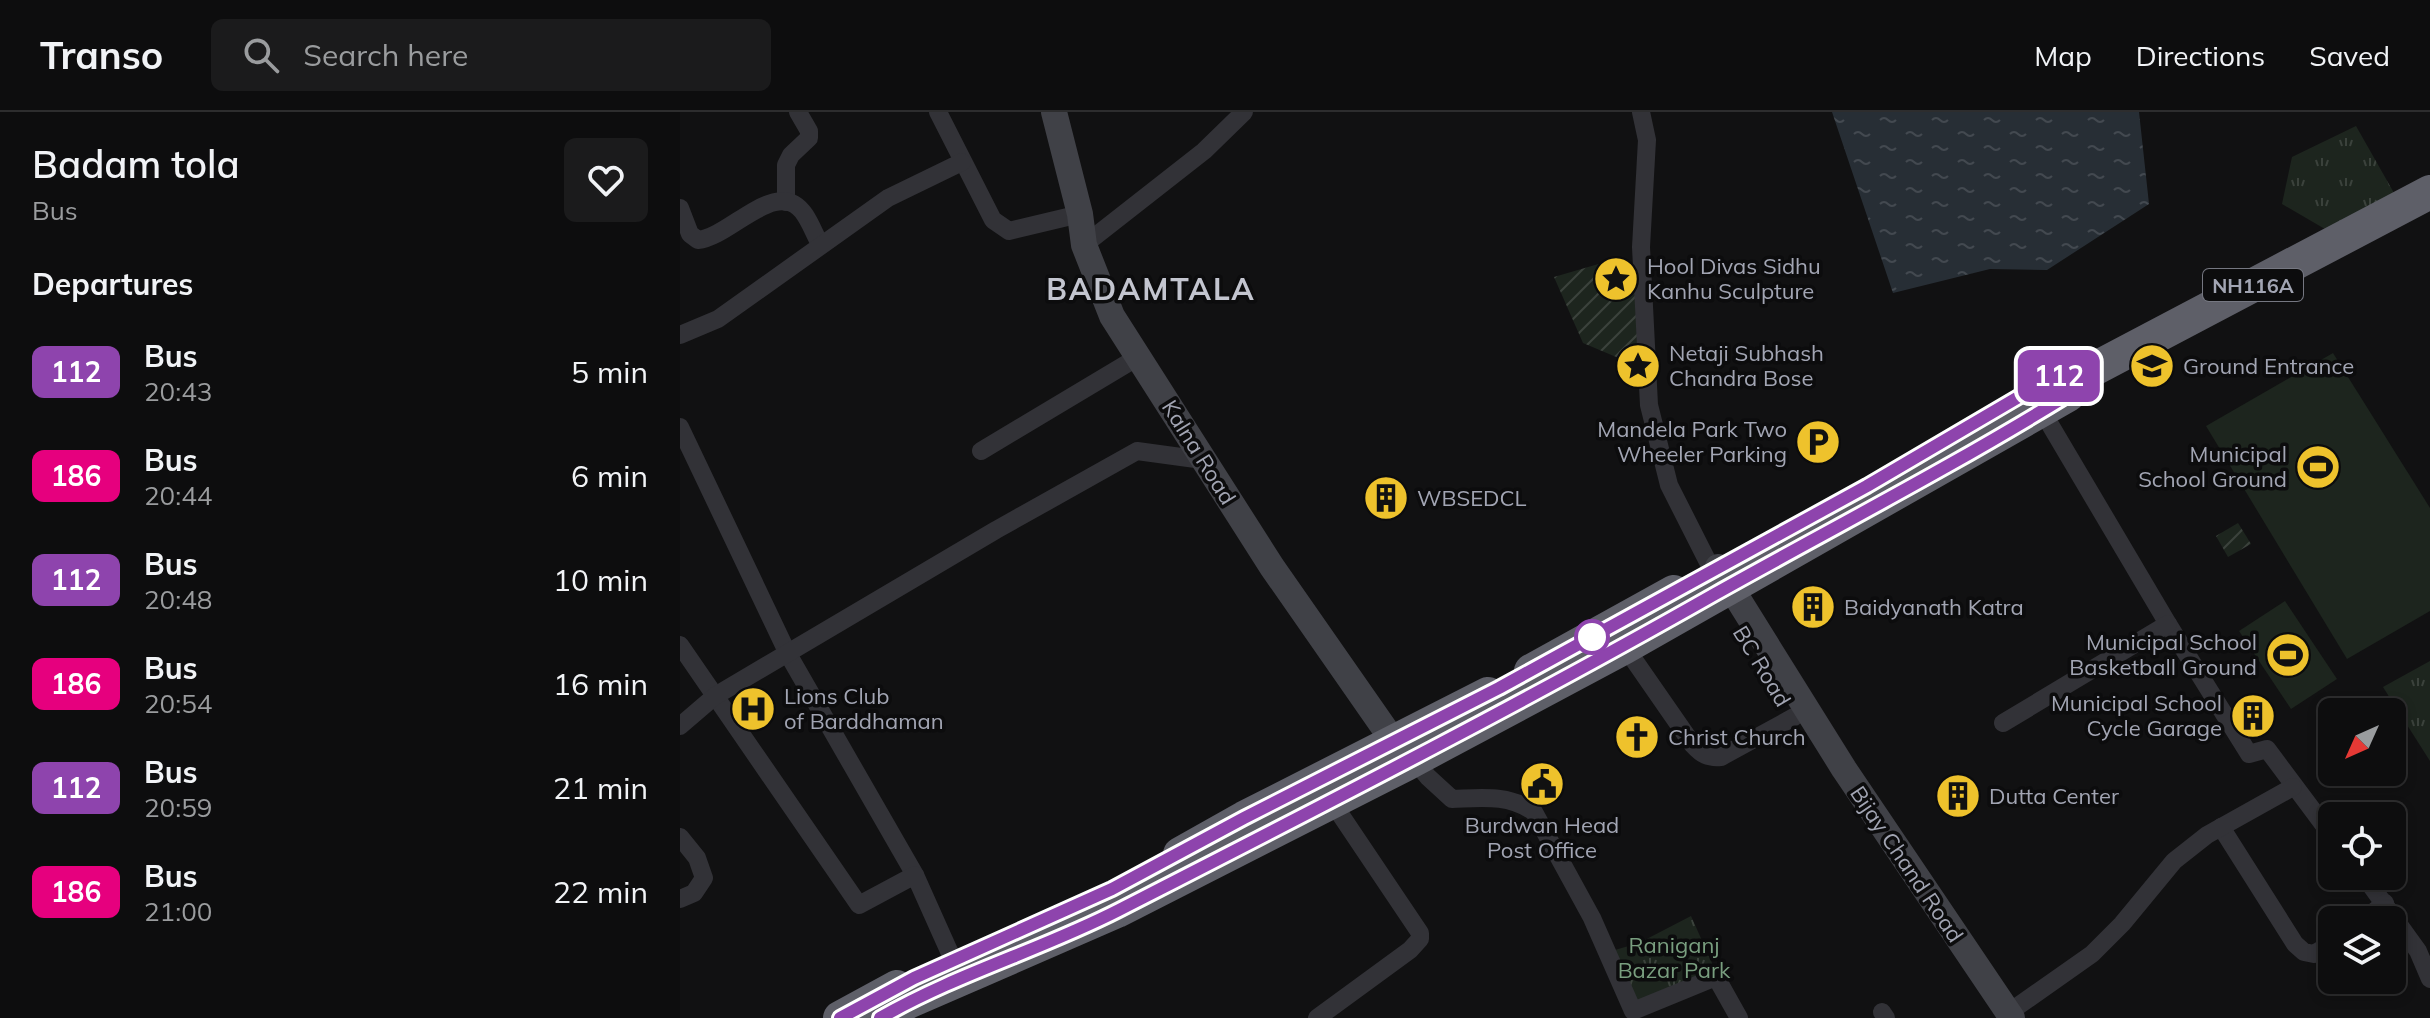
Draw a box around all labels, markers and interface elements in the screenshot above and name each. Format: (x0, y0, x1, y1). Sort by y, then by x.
search box (211, 19, 771, 91)
text: Transo (40, 31, 163, 79)
icon: search (239, 33, 283, 77)
text: Search here (303, 36, 468, 74)
text: Map (2034, 38, 2092, 73)
text: Directions (2136, 38, 2265, 73)
text: Saved (2309, 38, 2390, 73)
button: heart (564, 138, 648, 222)
text: Badam tola (32, 140, 240, 188)
text: Bus (32, 194, 78, 227)
place label: Hool Divas Sidhu Kanhu Sculpture (1647, 252, 1821, 305)
place icon: Hool Divas Sidhu Kanhu Sculpture (1592, 255, 1640, 303)
text: Departures (32, 265, 193, 303)
road number: NH116A (2203, 269, 2303, 301)
district label: BADAMTALA (1046, 270, 1256, 308)
text: Bus (144, 337, 198, 375)
place label: Netaji Subhash Chandra Bose (1669, 339, 1824, 392)
place icon: Netaji Subhash Chandra Bose (1614, 342, 1662, 390)
school or university icon: Ground Entrance (2128, 342, 2176, 390)
line badge: 112 (2013, 350, 2105, 402)
place label: Ground Entrance (2183, 352, 2354, 380)
text: 5 min (571, 353, 648, 391)
text: 112 (51, 354, 101, 389)
text: 112 (2034, 358, 2084, 393)
text: 20:43 (144, 375, 212, 408)
street label: Kalna Road (1156, 394, 1242, 510)
place label: Mandela Park Two Wheeler Parking (1597, 415, 1787, 468)
parking icon: Mandela Park Two Wheeler Parking (1794, 418, 1842, 466)
place label: Municipal School Ground (2138, 440, 2287, 493)
text: Bus (144, 441, 198, 479)
sports icon: Municipal School Ground (2294, 443, 2342, 491)
text: 6 min (571, 457, 648, 495)
text: 186 (51, 458, 101, 493)
building icon: WBSEDCL (1362, 474, 1410, 522)
text: 20:44 (144, 479, 212, 512)
place label: WBSEDCL (1417, 484, 1527, 512)
text: Bus (144, 545, 198, 583)
text: 10 min (553, 561, 648, 599)
text: 112 (51, 562, 101, 597)
text: 20:48 (144, 583, 212, 616)
building icon: Baidyanath Katra (1789, 583, 1837, 631)
place label: Baidyanath Katra (1844, 593, 2024, 621)
unlabelled marker (1575, 620, 1609, 654)
street label: BC Road (1727, 620, 1797, 712)
place label: Municipal School Basketball Ground (2069, 628, 2257, 681)
sports icon: Municipal School Basketball Ground (2264, 631, 2312, 679)
text: Bus (144, 649, 198, 687)
text: 16 min (553, 665, 648, 703)
text: 186 (51, 666, 101, 701)
place label: Lions Club of Barddhaman (784, 682, 944, 735)
hospital icon: Lions Club of Barddhaman (729, 685, 777, 733)
text: 20:54 (144, 687, 212, 720)
place label: Municipal School Cycle Garage (2051, 689, 2222, 742)
building icon: Municipal School Cycle Garage (2229, 692, 2277, 740)
north arrow (2318, 698, 2406, 786)
map controls (2318, 698, 2406, 994)
church icon: Christ Church (1613, 713, 1661, 761)
place label: Christ Church (1668, 723, 1806, 751)
text: Bus (144, 753, 198, 791)
public building icon: Burdwan Head Post Office (1518, 760, 1566, 808)
text: 21 min (553, 769, 648, 807)
text: 112 (51, 770, 101, 805)
building icon: Dutta Center (1934, 772, 1982, 820)
street label: Bijay Chand Road (1844, 780, 1970, 948)
place label: Dutta Center (1989, 782, 2119, 810)
text: 20:59 (144, 791, 212, 824)
button: locate (2318, 802, 2406, 890)
place label: Burdwan Head Post Office (1465, 811, 1619, 864)
text: Bus (144, 857, 198, 895)
text: 22 min (553, 873, 648, 911)
text: 186 (51, 874, 101, 909)
text: 21:00 (144, 895, 212, 928)
button: layers (2318, 906, 2406, 994)
park label: Raniganj Bazar Park (1618, 931, 1731, 984)

